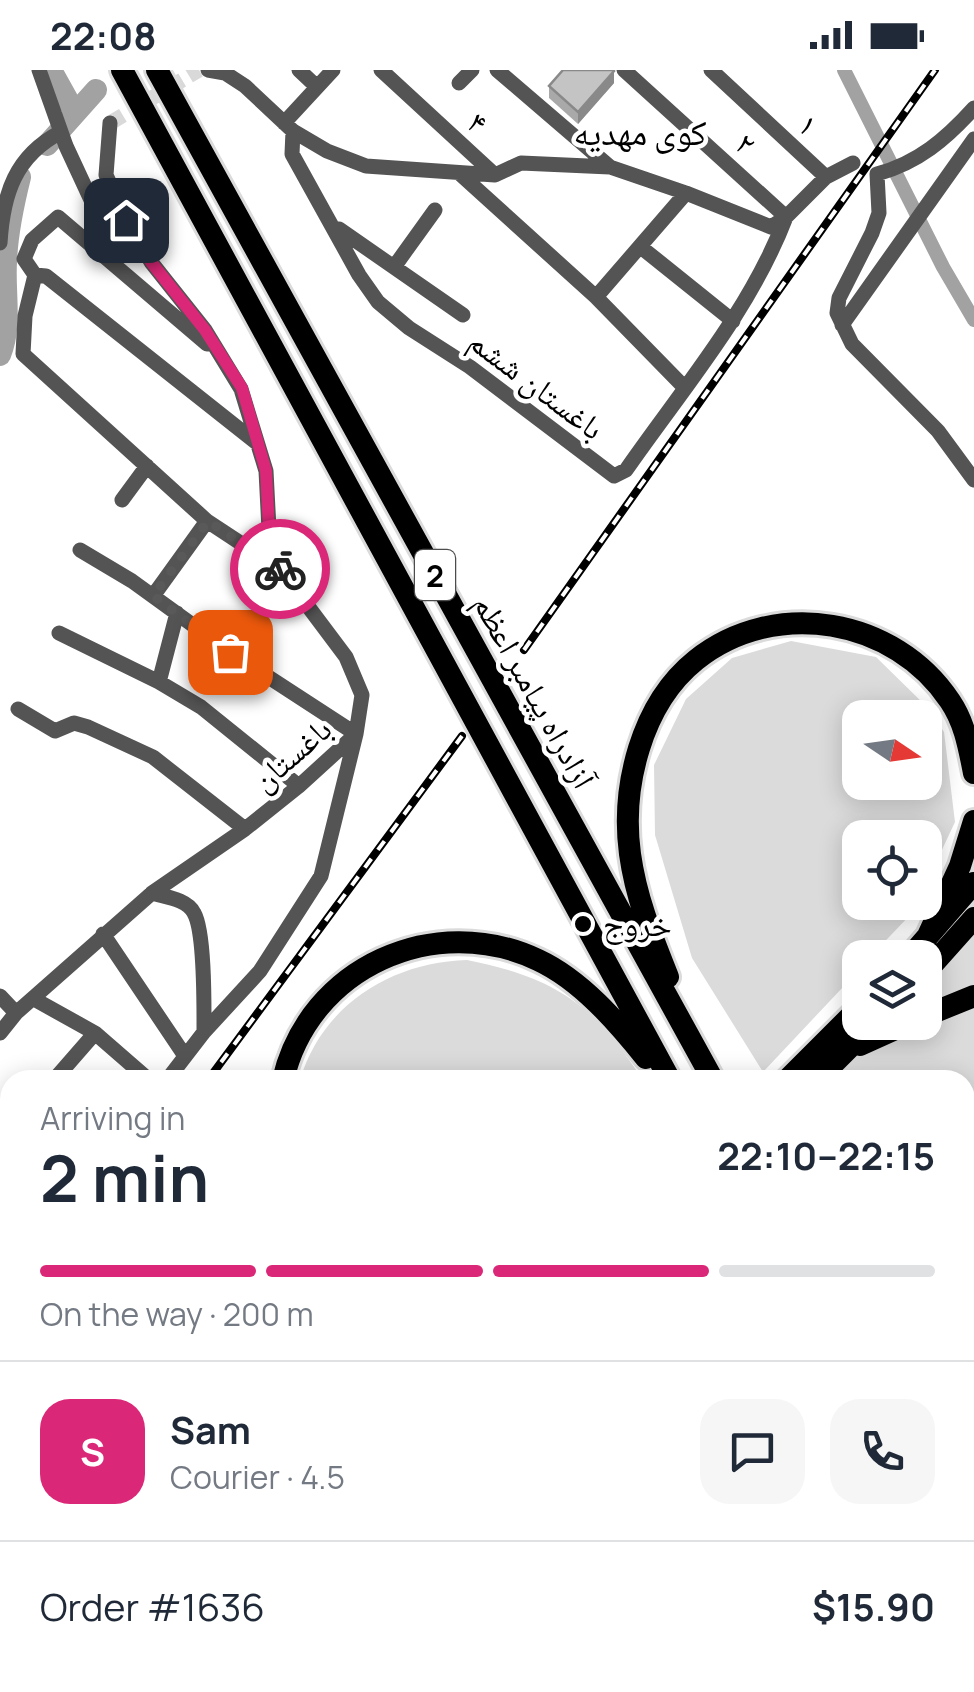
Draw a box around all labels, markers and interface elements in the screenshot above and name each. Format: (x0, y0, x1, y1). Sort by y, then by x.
text: 22:08 (50, 9, 157, 61)
street label: ۴ (458, 101, 498, 143)
street label: ۱ (789, 103, 829, 145)
district label: کوی مهدیه (573, 108, 707, 156)
street label: ۲ (726, 122, 766, 164)
pin (84, 178, 169, 263)
icon: home (99, 193, 154, 248)
street label: باغستان ششم (461, 319, 613, 449)
courier (230, 519, 330, 619)
icon: bike (253, 542, 308, 597)
road number: 2 (415, 550, 455, 600)
street label: آزادراه پیامبر اعظم (464, 586, 607, 796)
pin (188, 610, 273, 695)
icon: bag (203, 625, 258, 680)
north arrow (842, 700, 942, 800)
map controls (842, 700, 942, 1040)
street label: باغستان (242, 707, 340, 801)
button: locate (842, 820, 942, 920)
place label: خروج (603, 902, 672, 946)
marker: خروج (572, 913, 594, 935)
button: layers (842, 940, 942, 1040)
text: Arriving in (40, 1096, 185, 1140)
text: 22:10–22:15 (717, 1129, 935, 1181)
text: 2 min (40, 1133, 209, 1222)
text: On the way · 200 m (40, 1292, 314, 1336)
button: chat (700, 1399, 805, 1504)
button: phone (830, 1399, 935, 1504)
text: Sam (170, 1403, 251, 1455)
text: S (80, 1425, 105, 1477)
text: Courier · 4.5 (170, 1455, 345, 1499)
text: Order #1636 (40, 1580, 265, 1632)
text: $15.90 (812, 1580, 935, 1632)

